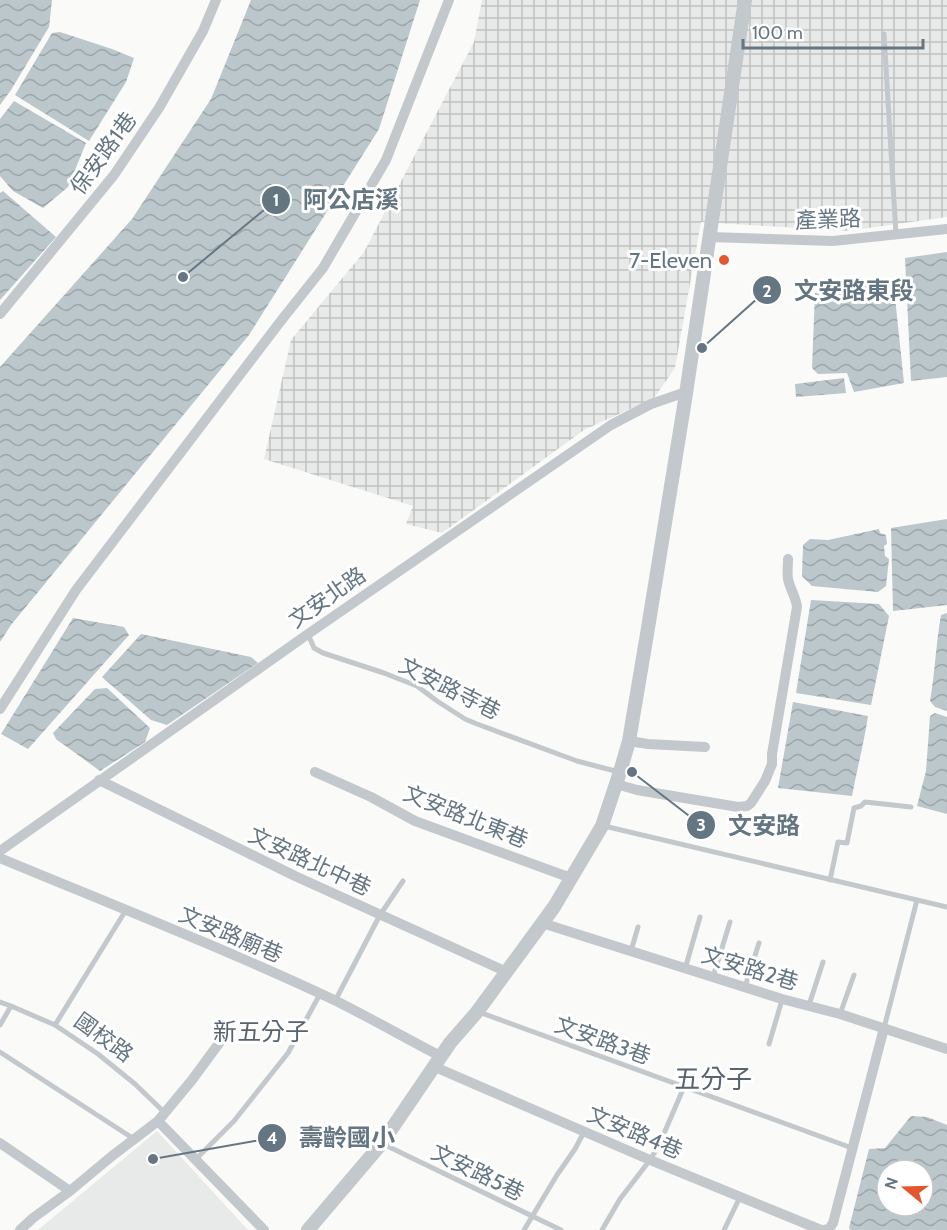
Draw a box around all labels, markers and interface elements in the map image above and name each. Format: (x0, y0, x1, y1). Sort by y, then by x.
scale bar (743, 12, 923, 50)
text: 100 m (752, 22, 803, 44)
street label: 保安路1巷 (65, 107, 142, 200)
callout: 阿公店溪 (261, 179, 411, 221)
text: 阿公店溪 (303, 185, 399, 214)
text: 1 (273, 189, 279, 211)
street label: 產業路 (795, 205, 861, 234)
place label: 7-Eleven (629, 247, 712, 274)
marker: 7-Eleven (717, 253, 731, 267)
callout: 文安路東段 (752, 269, 926, 311)
text: 文安路東段 (794, 276, 914, 305)
text: 2 (762, 280, 772, 302)
street label: 文安北路 (283, 561, 371, 634)
street label: 文安路寺巷 (395, 651, 505, 725)
street label: 文安路北東巷 (400, 779, 532, 854)
callout: 文安路 (686, 804, 812, 846)
text: 文安路 (728, 811, 800, 840)
text: 3 (696, 814, 706, 836)
street label: 文安路北中巷 (244, 821, 375, 902)
street label: 文安路廟巷 (175, 901, 287, 968)
street label: 文安路2巷 (698, 941, 801, 996)
street label: 國校路 (69, 1007, 138, 1068)
street label: 文安路3巷 (551, 1011, 654, 1070)
district label: 新五分子 (213, 1017, 309, 1046)
district label: 五分子 (674, 1063, 752, 1095)
street label: 文安路4巷 (583, 1100, 686, 1165)
callout: 壽齡國小 (257, 1117, 407, 1159)
text: 壽齡國小 (299, 1123, 395, 1152)
text: 4 (266, 1127, 278, 1149)
street label: 文安路5巷 (427, 1138, 529, 1206)
north arrow (875, 1158, 935, 1218)
text: N (880, 1175, 902, 1192)

